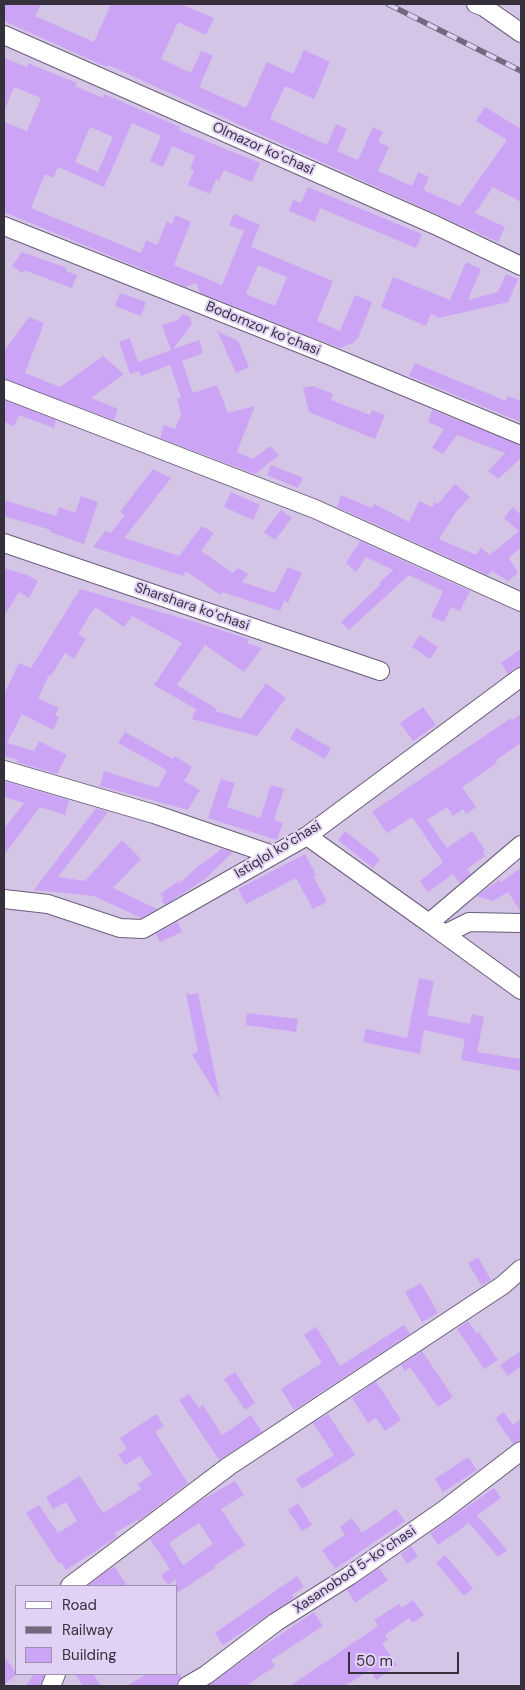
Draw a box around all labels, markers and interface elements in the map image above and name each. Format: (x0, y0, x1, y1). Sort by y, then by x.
street label: Olmazor koʻchasi (209, 119, 317, 179)
street label: Bodomzor koʻchasi (203, 298, 323, 360)
street label: Sharshara koʻchasi (132, 579, 252, 635)
street label: Istiqlol koʻchasi (232, 818, 324, 882)
street label: Xasanobod 5-koʻchasi (290, 1523, 420, 1617)
legend (15, 1585, 178, 1675)
text: Road (62, 1595, 97, 1615)
text: Railway (62, 1620, 113, 1640)
scale bar (350, 1642, 461, 1674)
text: Building (62, 1645, 117, 1665)
text: 50 m (356, 1651, 393, 1671)

